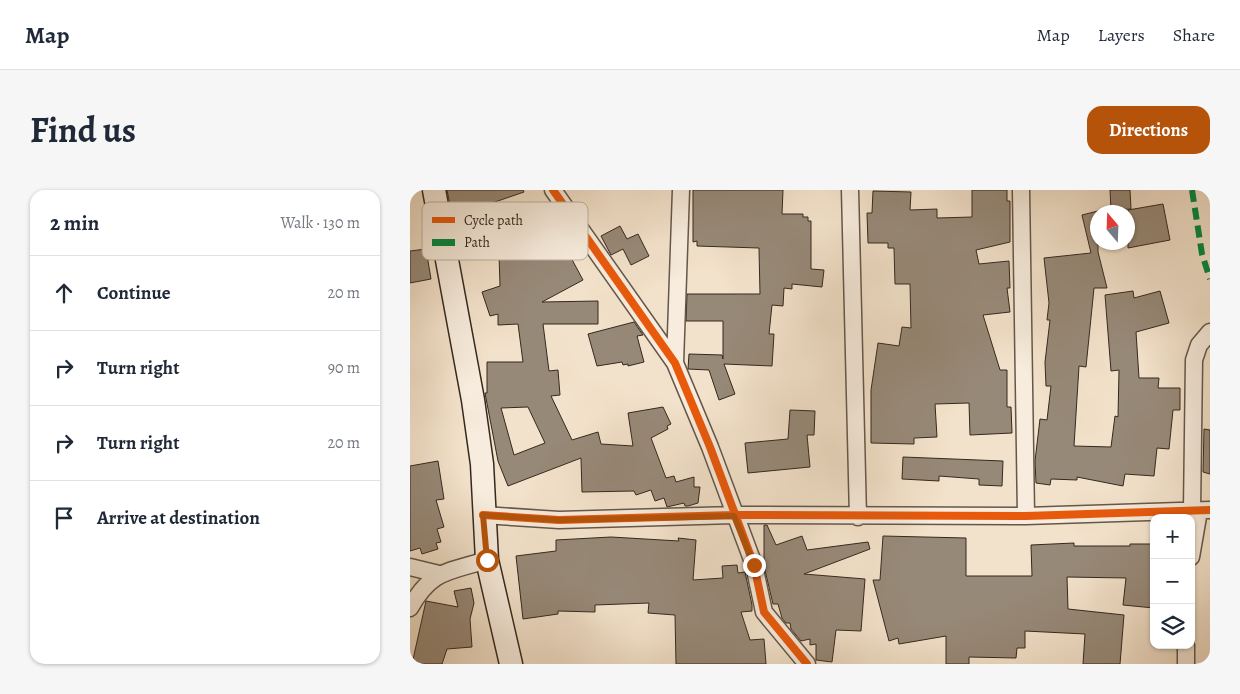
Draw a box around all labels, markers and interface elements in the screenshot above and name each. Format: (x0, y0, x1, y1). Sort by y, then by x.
text: Map (25, 19, 69, 51)
text: Map (1037, 23, 1070, 47)
text: Layers (1098, 23, 1145, 47)
text: Share (1173, 23, 1215, 47)
text: Find us (30, 106, 136, 154)
button: Directions (1087, 106, 1210, 154)
legend (422, 202, 588, 260)
north arrow (1090, 205, 1135, 250)
text: 2 min (50, 209, 99, 237)
text: Cycle path (464, 211, 524, 230)
text: Walk · 130 m (280, 212, 360, 234)
text: Path (464, 233, 491, 252)
icon: ahead (50, 279, 78, 307)
text: Continue (97, 280, 171, 306)
text: 20 m (327, 282, 360, 304)
icon: right (50, 354, 78, 382)
text: Turn right (97, 355, 179, 381)
text: 90 m (328, 357, 360, 379)
icon: right (50, 429, 78, 457)
text: Turn right (97, 430, 179, 456)
text: 20 m (327, 432, 360, 454)
icon: arrive (50, 504, 78, 532)
text: Arrive at destination (97, 505, 260, 531)
map controls (1150, 514, 1195, 649)
button: + (1150, 514, 1195, 559)
route start (476, 549, 499, 572)
route end (743, 554, 766, 577)
button: − (1150, 559, 1195, 604)
button: layers (1150, 604, 1195, 649)

